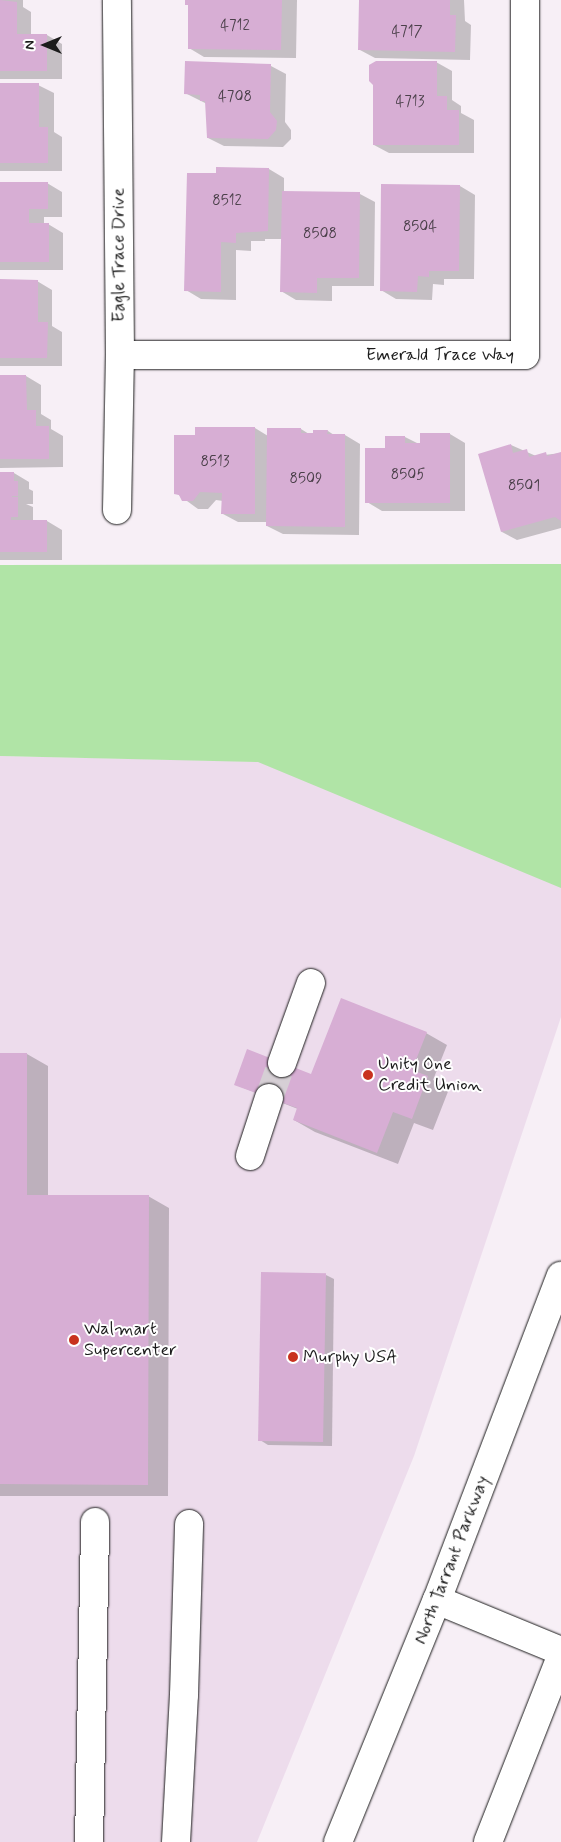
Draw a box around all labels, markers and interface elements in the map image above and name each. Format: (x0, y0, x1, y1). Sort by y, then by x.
house number: 4712 (220, 18, 250, 36)
north arrow (20, 20, 70, 70)
house number: 4717 (391, 24, 423, 42)
text: N (21, 40, 39, 50)
house number: 4708 (218, 89, 252, 107)
house number: 4713 (396, 94, 424, 112)
street label: Eagle Trace Drive (108, 190, 130, 320)
house number: 8512 (212, 193, 242, 211)
house number: 8504 (403, 219, 437, 237)
house number: 8508 (303, 226, 337, 244)
street label: Emerald Trace Way (367, 344, 513, 366)
house number: 8513 (200, 454, 230, 472)
house number: 8505 (391, 467, 425, 485)
house number: 8509 (290, 471, 322, 489)
house number: 8501 (508, 478, 540, 496)
place label: Unity One Credit Union (378, 1054, 477, 1096)
marker: Unity One Credit Union (362, 1069, 374, 1081)
place label: Walmart Supercenter (84, 1319, 177, 1362)
marker: Walmart Supercenter (68, 1334, 80, 1346)
place label: Murphy USA (303, 1346, 397, 1368)
marker: Murphy USA (287, 1351, 299, 1363)
street label: North Tarrant Parkway (411, 1475, 493, 1645)

